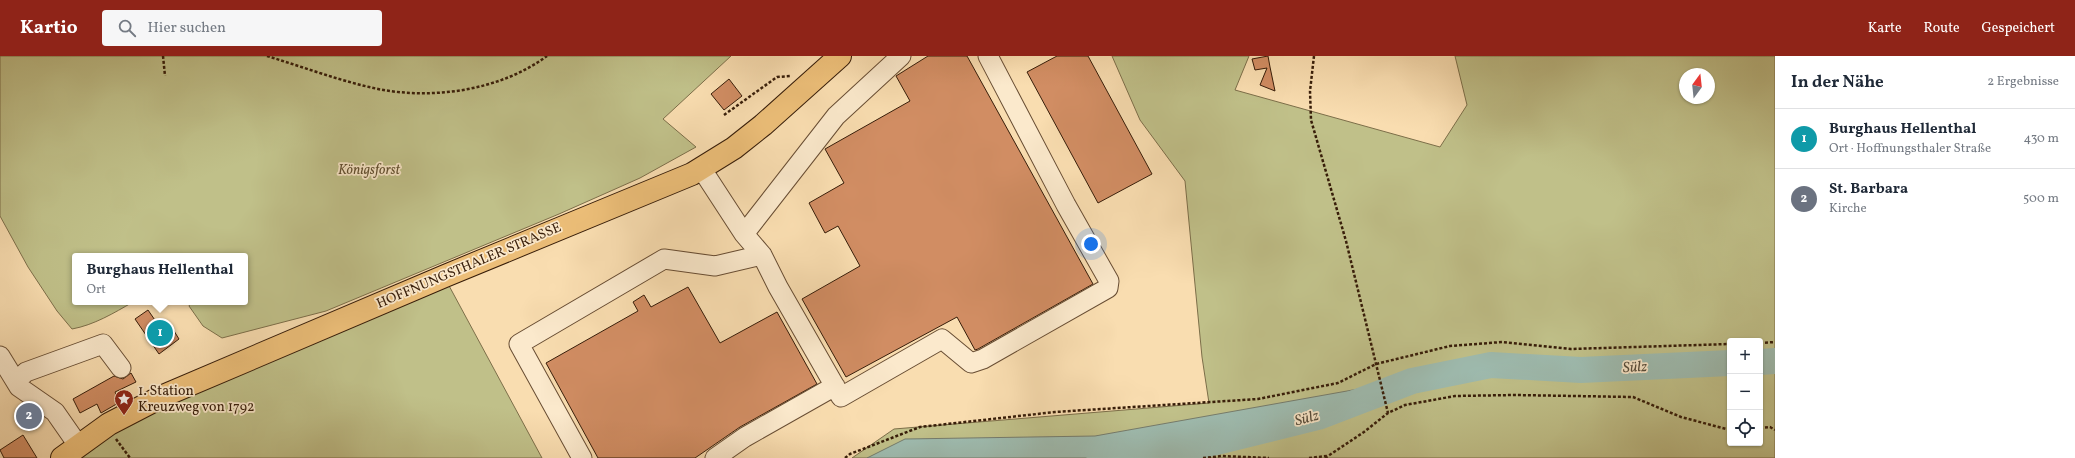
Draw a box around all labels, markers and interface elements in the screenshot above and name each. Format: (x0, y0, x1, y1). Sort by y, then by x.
search box (102, 10, 382, 46)
text: Kartio (20, 15, 78, 41)
icon: search (116, 17, 138, 39)
text: Hier suchen (148, 18, 226, 39)
text: Karte (1868, 19, 1902, 38)
text: Route (1924, 19, 1960, 38)
text: Gespeichert (1982, 19, 2055, 38)
north arrow (1679, 68, 1715, 104)
text: In der Nähe (1791, 71, 1884, 94)
text: 2 Ergebnisse (1987, 73, 2059, 91)
text: Burghaus Hellenthal (1829, 119, 1976, 140)
text: 1 (1801, 130, 1807, 148)
text: 430 m (2023, 130, 2059, 148)
text: Ort · Hoffnungsthaler Straße (1829, 140, 1991, 158)
park label: Königsforst (338, 161, 401, 180)
text: St. Barbara (1829, 179, 1908, 200)
text: 2 (1801, 190, 1807, 208)
text: 500 m (2023, 190, 2059, 208)
text: Kirche (1829, 200, 1867, 218)
street label: HOFFNUNGSTHALER STRASSE (374, 218, 564, 314)
your location (1081, 234, 1101, 254)
popup (72, 253, 248, 305)
text: Burghaus Hellenthal (86, 260, 234, 281)
text: Ort (86, 281, 106, 299)
pin: 1 (147, 318, 173, 348)
map controls (1727, 338, 1763, 446)
button: + (1727, 338, 1763, 374)
water label: Sülz (1622, 357, 1648, 379)
button: − (1727, 374, 1763, 410)
place label: 1. Station Kreuzweg von 1792 (138, 382, 255, 417)
place icon: 1. Station Kreuzweg von 1792 (113, 388, 135, 416)
pin: 2 (16, 401, 42, 431)
water label: Sülz (1293, 406, 1321, 432)
button: locate (1727, 410, 1763, 446)

